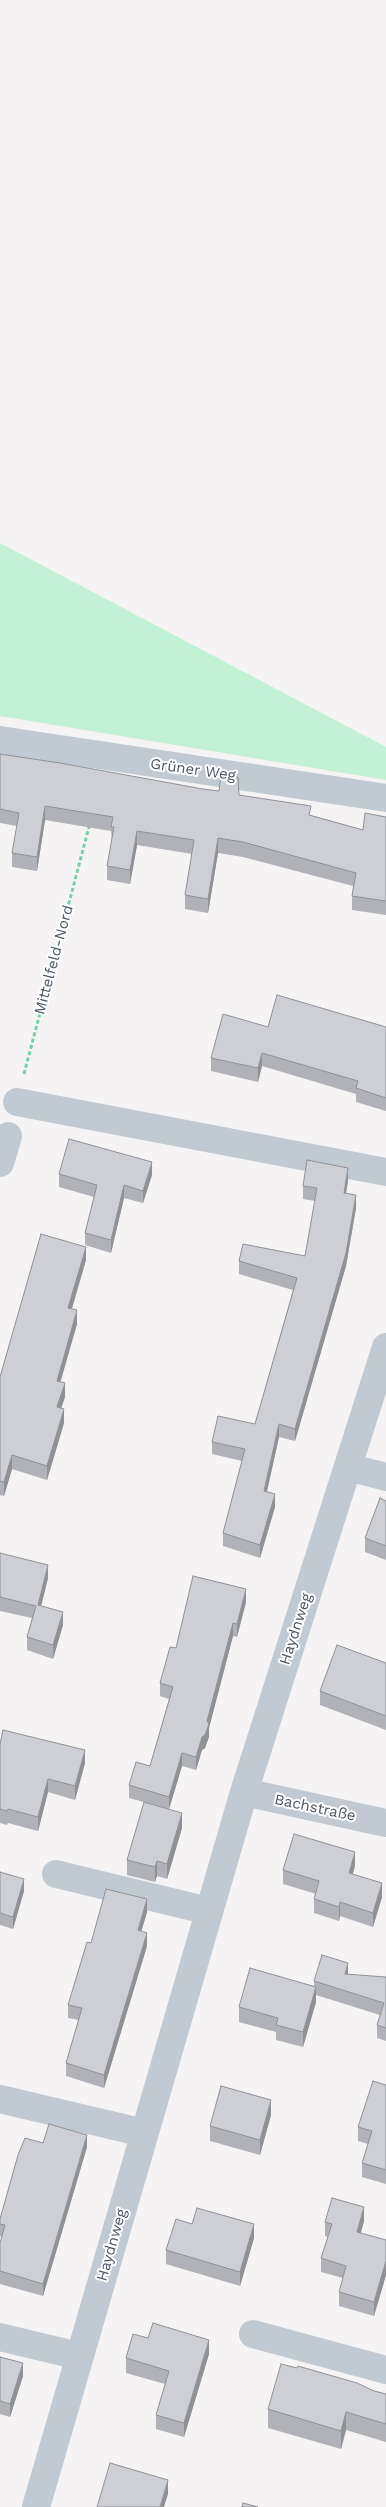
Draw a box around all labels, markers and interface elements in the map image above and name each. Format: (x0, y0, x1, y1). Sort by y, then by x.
street label: Grüner Weg (149, 755, 237, 785)
street label: Mittelfeld-Nord (31, 903, 77, 1017)
street label: Haydnweg (276, 1591, 316, 1667)
street label: Bachstraße (273, 1791, 357, 1825)
street label: Haydnweg (93, 2207, 131, 2283)

